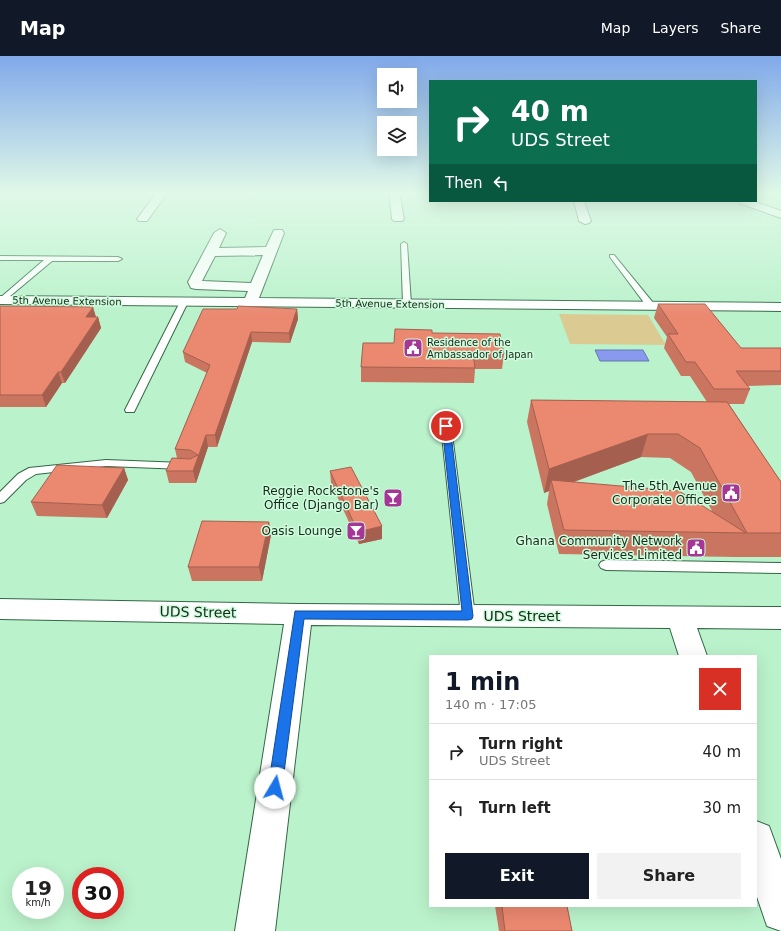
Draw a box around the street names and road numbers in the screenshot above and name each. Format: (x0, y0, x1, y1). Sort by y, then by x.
street label: 5th Avenue Extension (12, 295, 122, 307)
street label: 5th Avenue Extension (335, 298, 445, 310)
street label: UDS Street (159, 603, 237, 621)
street label: UDS Street (484, 608, 561, 624)

